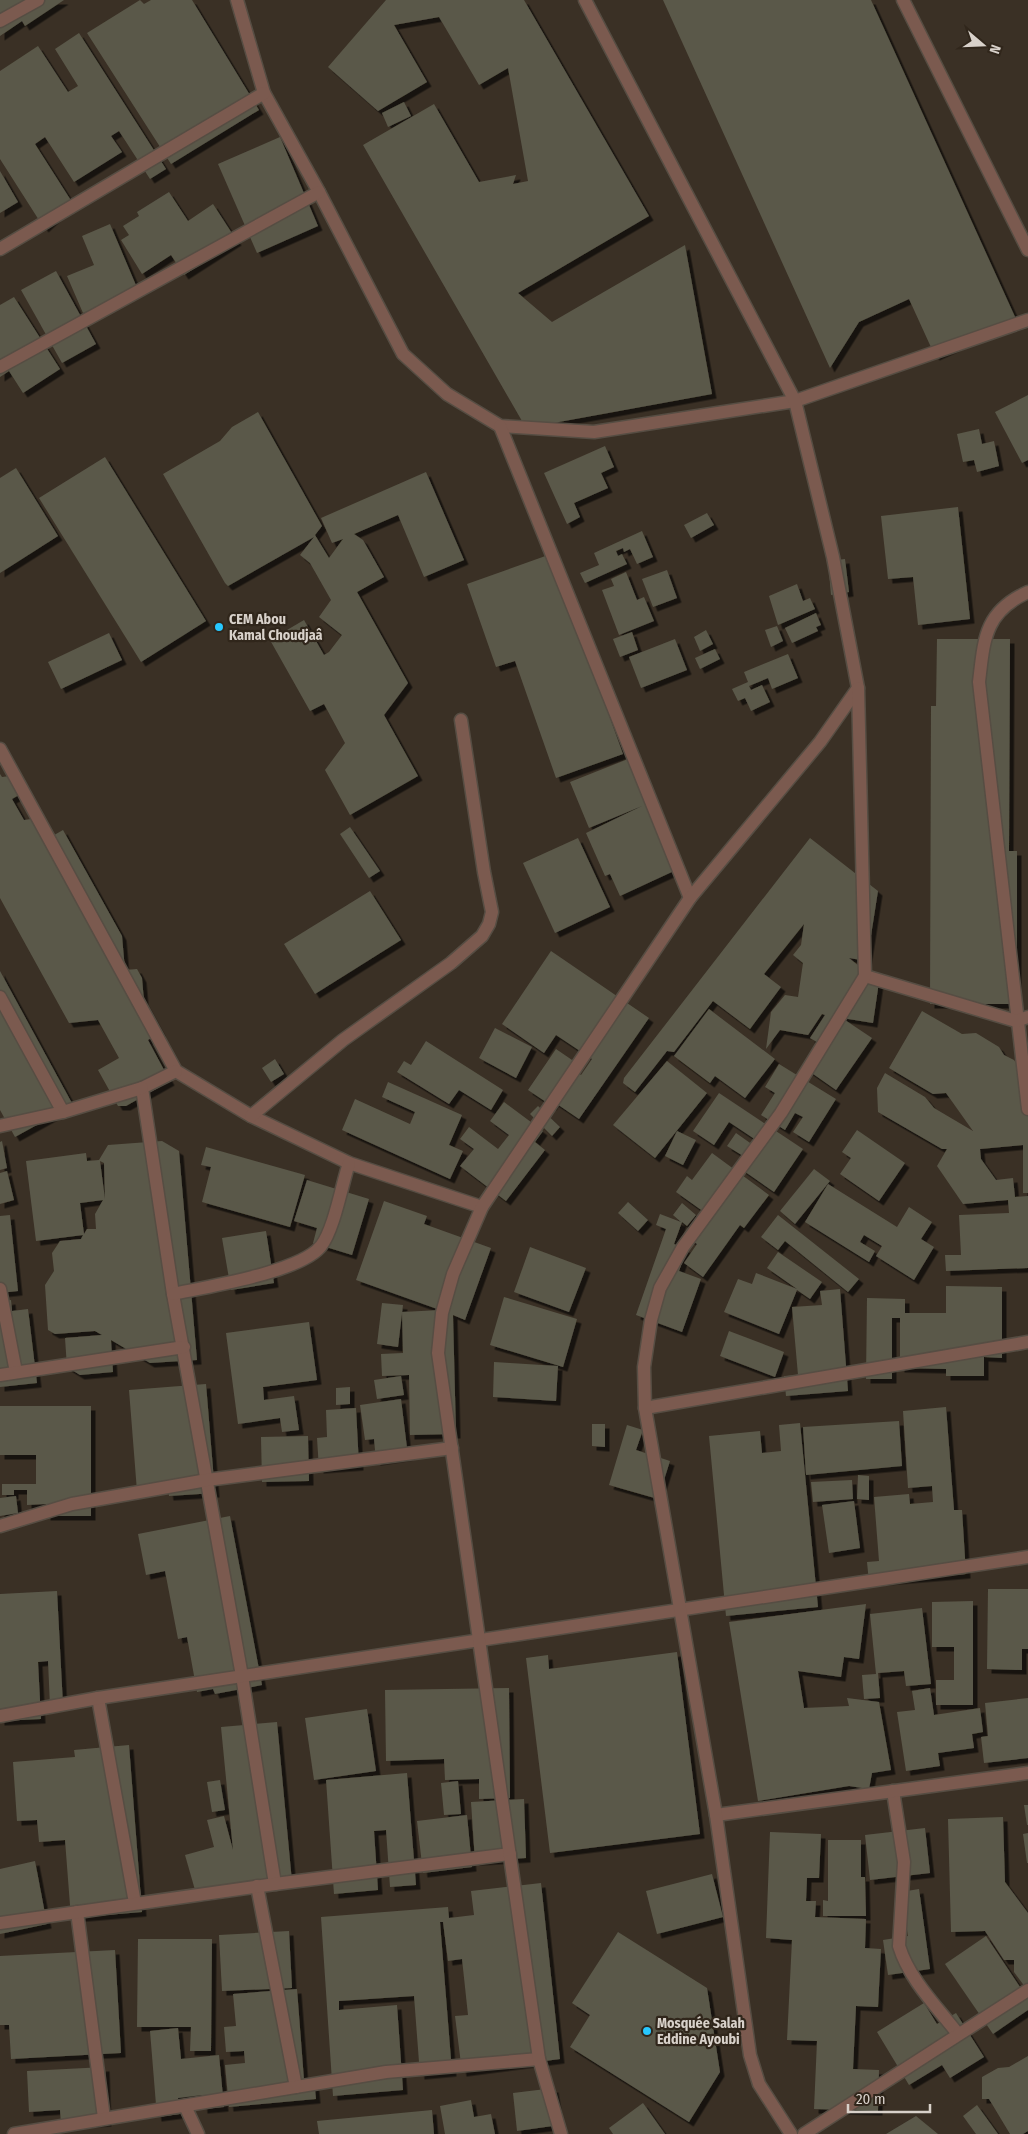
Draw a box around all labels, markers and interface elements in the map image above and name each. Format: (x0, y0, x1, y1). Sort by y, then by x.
north arrow (958, 20, 1008, 70)
text: N (985, 42, 1004, 56)
place label: CEM Abou Kamal Choudjaâ (229, 611, 323, 644)
marker: CEM Abou Kamal Choudjaâ (213, 621, 225, 633)
place label: Mosquée Salah Eddine Ayoubi (657, 2015, 745, 2048)
marker: Mosquée Salah Eddine Ayoubi (641, 2025, 653, 2037)
scale bar (848, 2082, 930, 2114)
text: 20 m (856, 2090, 886, 2108)

